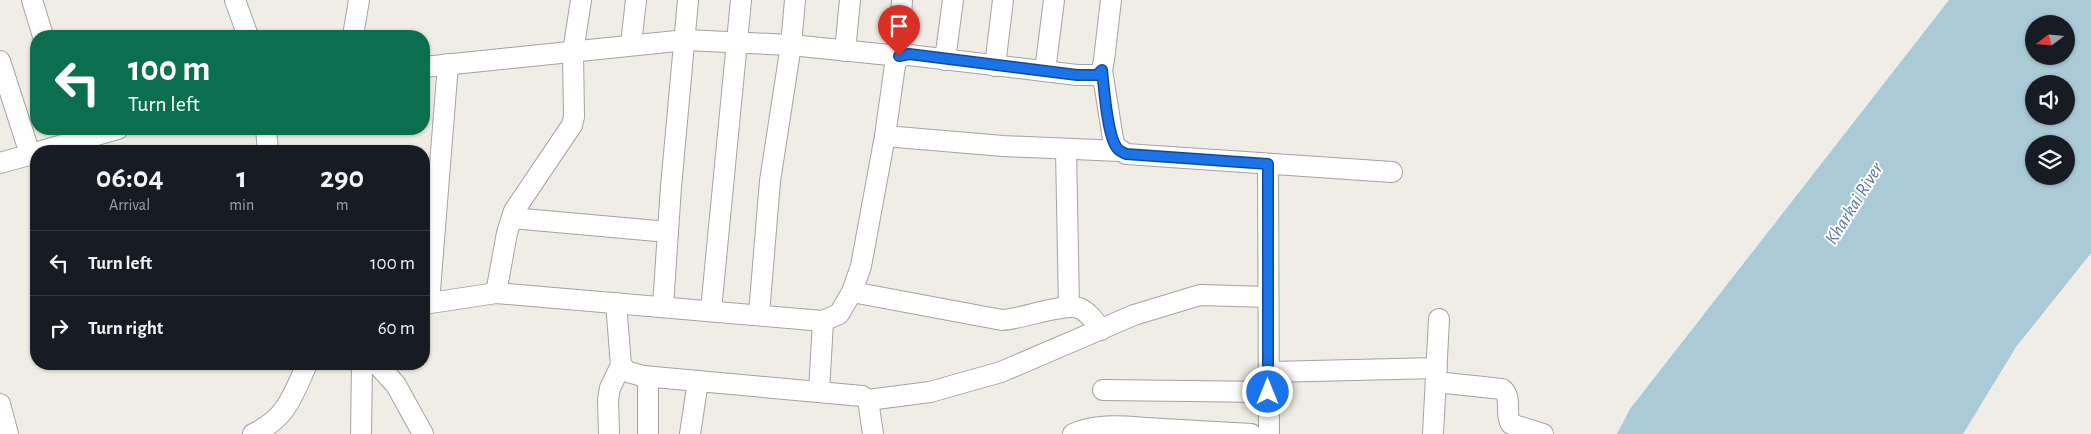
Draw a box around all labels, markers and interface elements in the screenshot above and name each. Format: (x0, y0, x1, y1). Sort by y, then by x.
pin (878, 5, 920, 56)
icon: arrive (885, 12, 913, 40)
north arrow (2025, 15, 2075, 65)
map controls (2025, 15, 2075, 185)
icon: left (45, 50, 110, 115)
text: 100 m (128, 52, 211, 87)
button: sound (2025, 75, 2075, 125)
text: Turn left (128, 93, 200, 115)
button: layers (2025, 135, 2075, 185)
water label: Kharkai River (1822, 159, 1887, 248)
text: 06:04 (96, 163, 163, 193)
text: 1 (236, 163, 247, 193)
text: 290 (320, 163, 364, 193)
text: Arrival (109, 197, 150, 213)
text: min (229, 197, 254, 213)
text: m (336, 197, 348, 213)
icon: left (45, 249, 73, 277)
text: Turn left (88, 254, 152, 273)
text: 100 m (370, 254, 415, 273)
icon: right (45, 314, 73, 342)
text: Turn right (88, 319, 163, 338)
text: 60 m (378, 319, 415, 338)
position arrow (1241, 365, 1293, 417)

